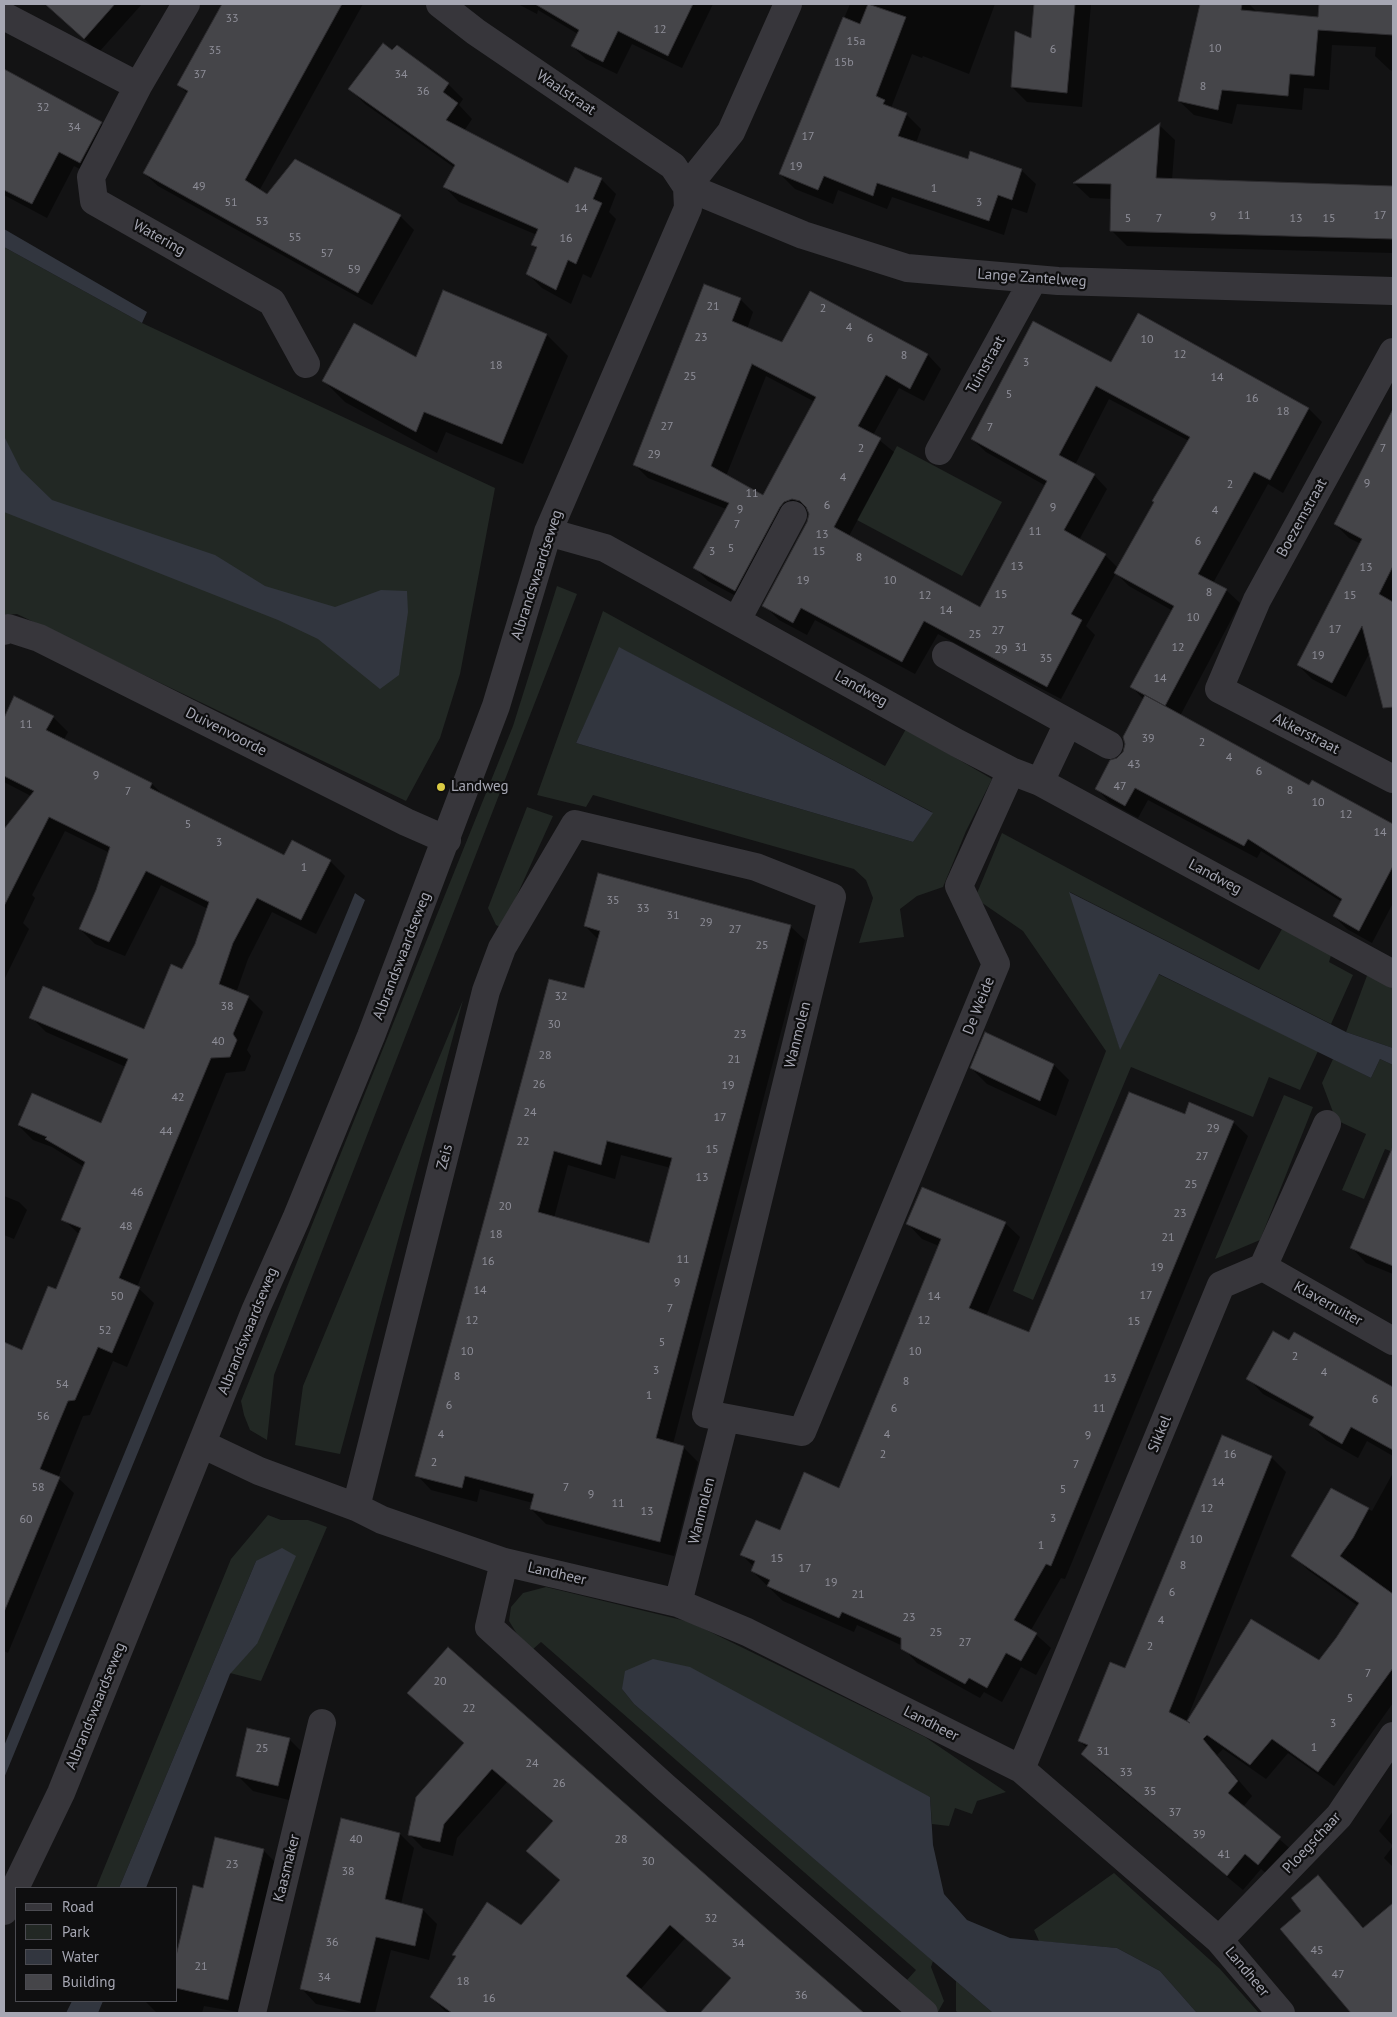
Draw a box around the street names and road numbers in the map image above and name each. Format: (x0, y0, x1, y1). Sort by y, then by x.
street label: Waalstraat (533, 67, 599, 119)
street label: Watering (130, 216, 188, 260)
street label: Lange Zantelweg (977, 265, 1087, 291)
street label: Tuinstraat (963, 333, 1009, 397)
street label: Boezemstraat (1273, 476, 1331, 560)
street label: Albrandswaardseweg (507, 508, 567, 642)
street label: Landweg (831, 667, 891, 711)
street label: Duivenvoorde (182, 704, 270, 760)
street label: Akkerstraat (1270, 710, 1342, 758)
street label: Landweg (1185, 856, 1245, 898)
street label: Albrandswaardseweg (369, 889, 435, 1023)
street label: De Weide (959, 975, 999, 1037)
street label: Wanmolen (781, 1000, 815, 1070)
street label: Zeis (433, 1143, 457, 1171)
street label: Albrandswaardseweg (214, 1265, 282, 1397)
street label: Klaverruiter (1291, 1278, 1365, 1330)
street label: Sikkel (1145, 1413, 1175, 1455)
street label: Wanmolen (685, 1476, 719, 1546)
street label: Landheer (526, 1559, 588, 1589)
street label: Albrandswaardseweg (62, 1640, 130, 1772)
street label: Landheer (900, 1702, 962, 1746)
street label: Ploegschaar (1279, 1808, 1345, 1878)
street label: Kaasmaker (270, 1832, 304, 1904)
street label: Landheer (1221, 1943, 1273, 2001)

